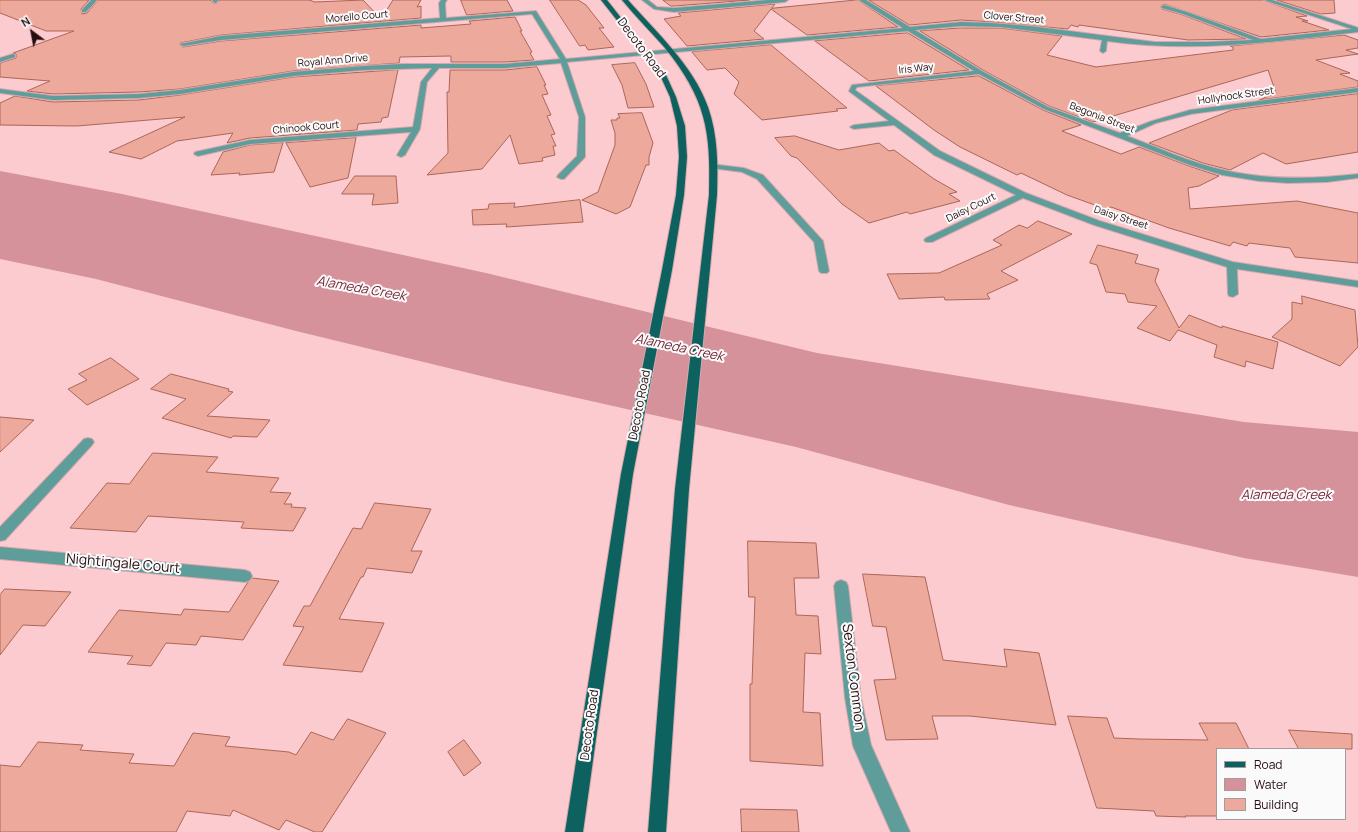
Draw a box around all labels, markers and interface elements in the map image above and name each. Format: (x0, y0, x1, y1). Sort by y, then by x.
street label: Morello Court (325, 8, 389, 26)
street label: Clover Street (983, 9, 1045, 27)
north arrow (12, 12, 52, 52)
text: N (18, 13, 33, 30)
street label: Decoto Road (614, 15, 668, 81)
street label: Royal Ann Drive (297, 52, 369, 70)
street label: Iris Way (898, 61, 934, 77)
street label: Hollyhock Street (1197, 85, 1275, 107)
street label: Begonia Street (1068, 100, 1136, 136)
street label: Chinook Court (272, 119, 340, 137)
street label: Daisy Court (944, 191, 998, 225)
street label: Daisy Street (1092, 204, 1150, 232)
water label: Alameda Creek (315, 273, 407, 305)
water label: Alameda Creek (633, 331, 725, 365)
street label: Decoto Road (626, 369, 654, 441)
water label: Alameda Creek (1241, 487, 1331, 503)
street label: Nightingale Court (65, 551, 181, 577)
street label: Sexton Common (838, 623, 868, 731)
street label: Decoto Road (578, 689, 602, 761)
legend (1216, 748, 1346, 820)
text: Road (1254, 756, 1282, 773)
text: Water (1254, 776, 1287, 793)
text: Building (1254, 796, 1298, 813)

